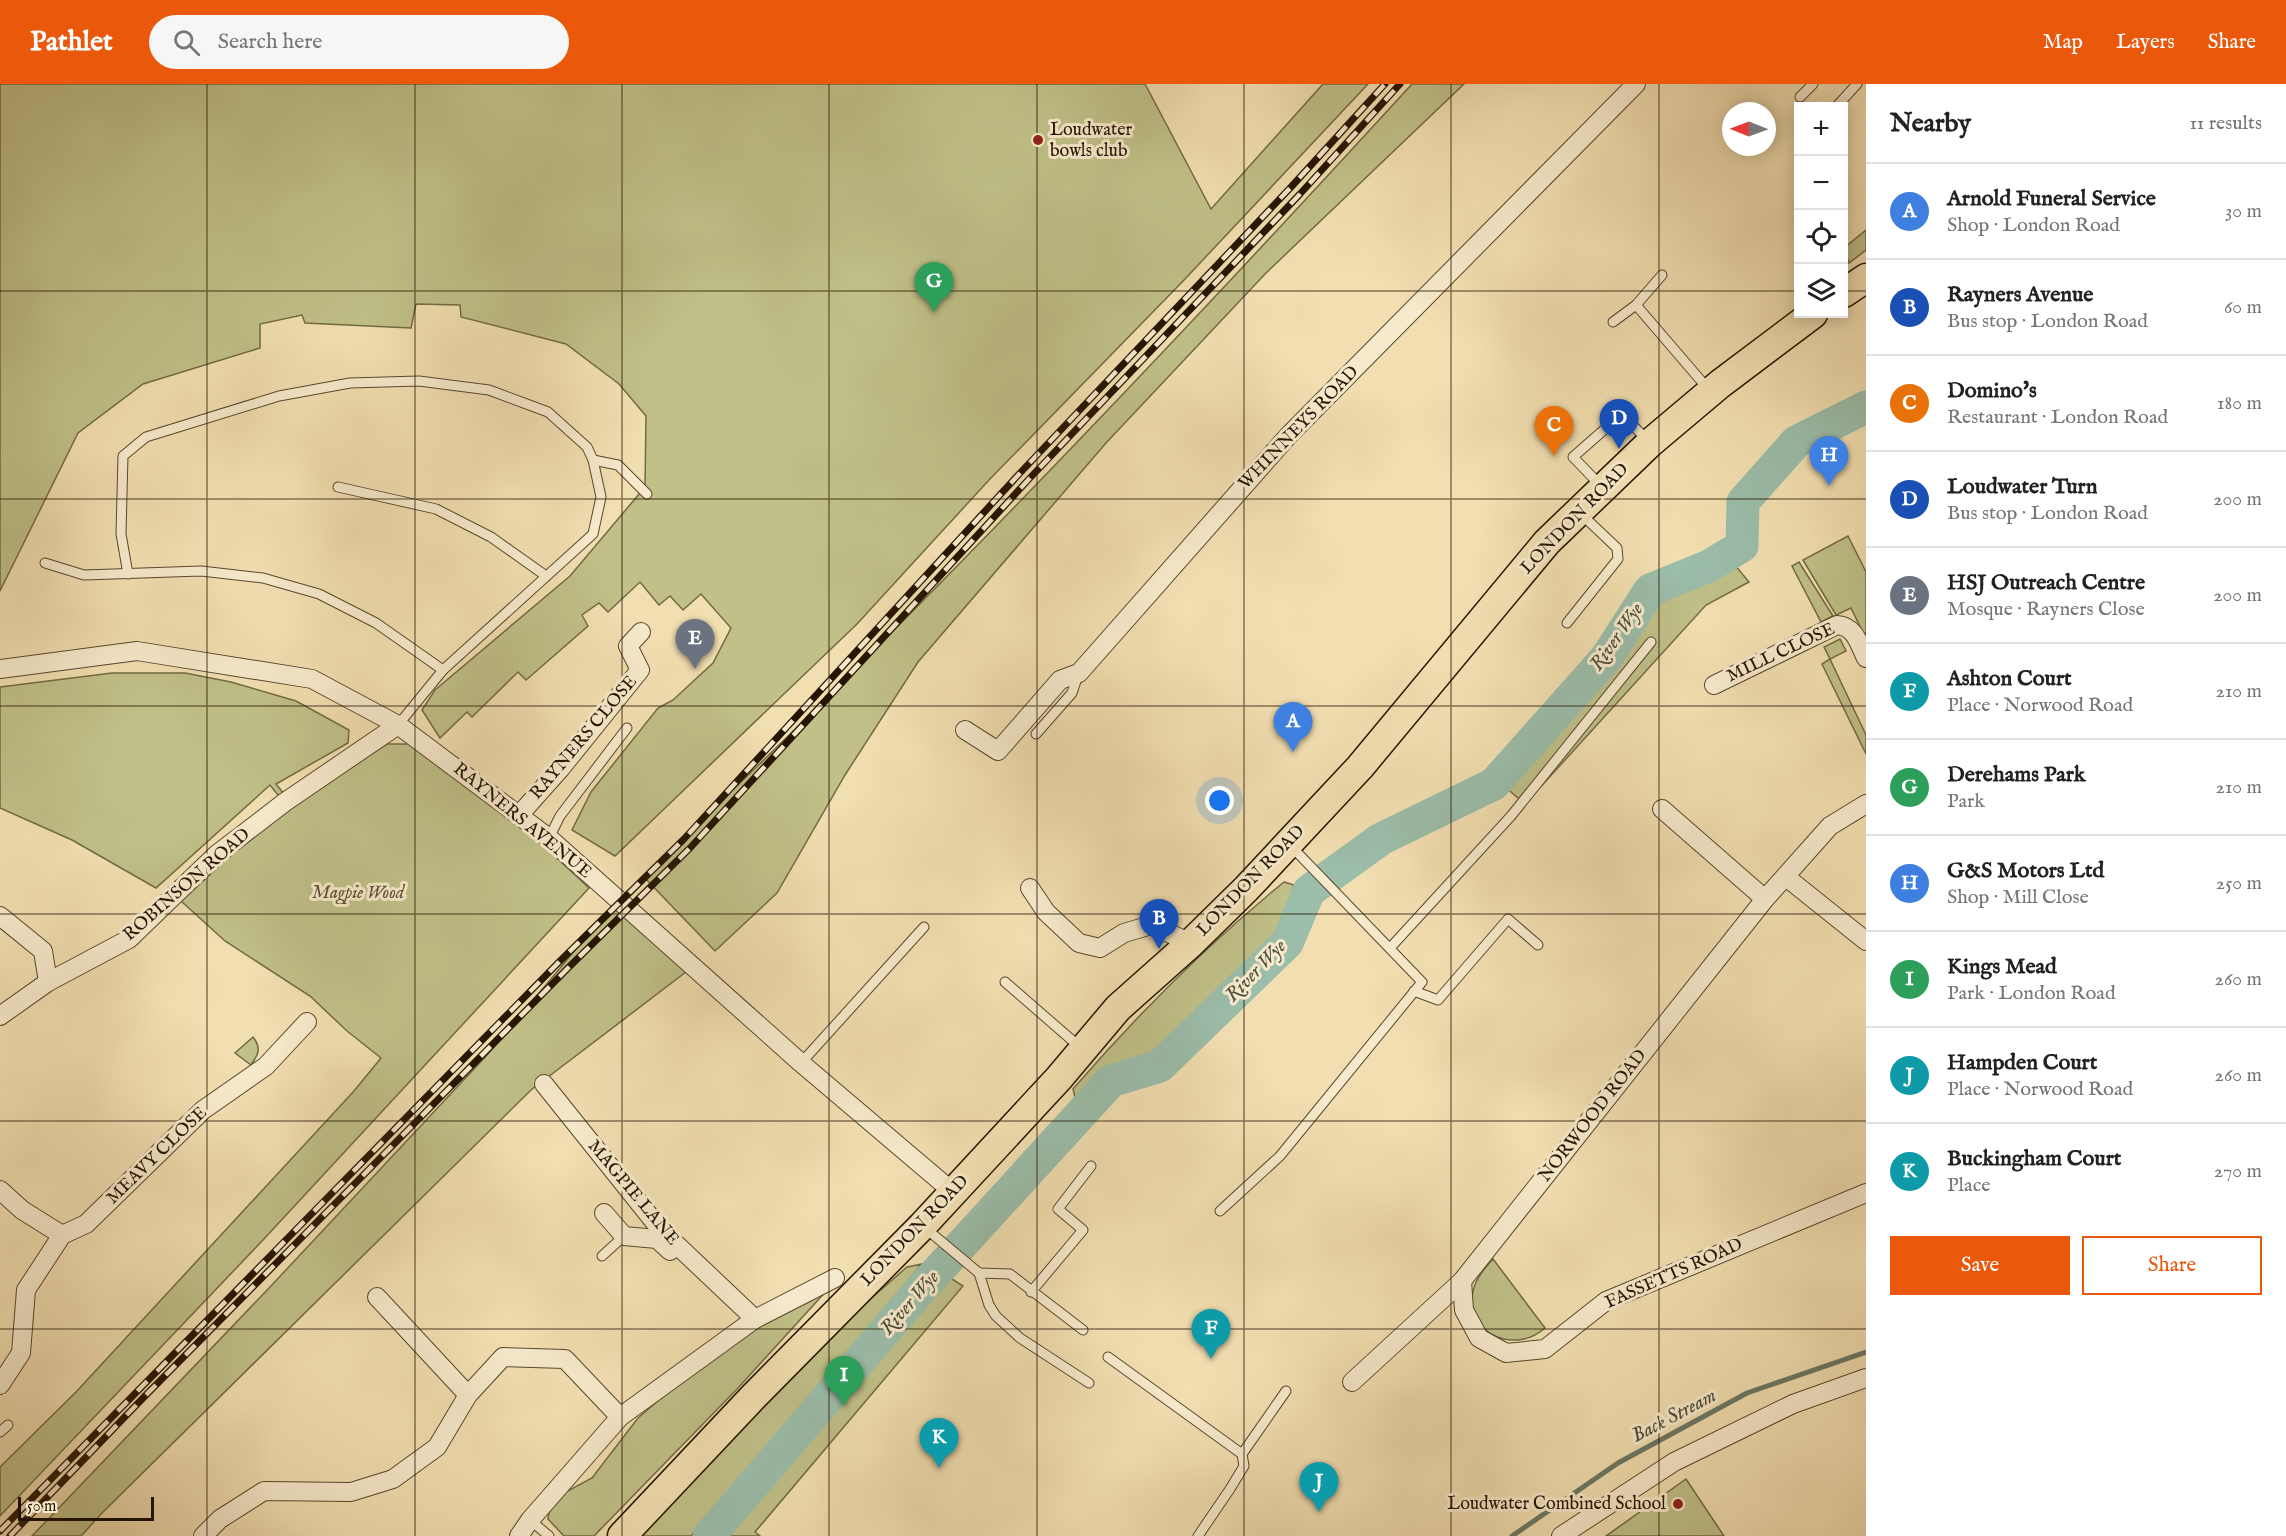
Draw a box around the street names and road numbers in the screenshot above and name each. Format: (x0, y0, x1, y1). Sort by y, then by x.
street label: WHINNEYS ROAD (1234, 361, 1364, 495)
street label: LONDON ROAD (1516, 458, 1634, 580)
street label: MILL CLOSE (1723, 618, 1839, 688)
street label: RAYNERS CLOSE (525, 671, 643, 805)
street label: RAYNERS AVENUE (448, 758, 596, 884)
street label: LONDON ROAD (1192, 820, 1310, 942)
street label: ROBINSON ROAD (119, 824, 255, 946)
street label: NORWOOD ROAD (1534, 1045, 1652, 1187)
street label: MEAVY CLOSE (102, 1102, 212, 1210)
street label: MAGPIE LANE (582, 1136, 684, 1250)
street label: LONDON ROAD (856, 1170, 974, 1292)
street label: FASSETTS ROAD (1602, 1233, 1746, 1315)

